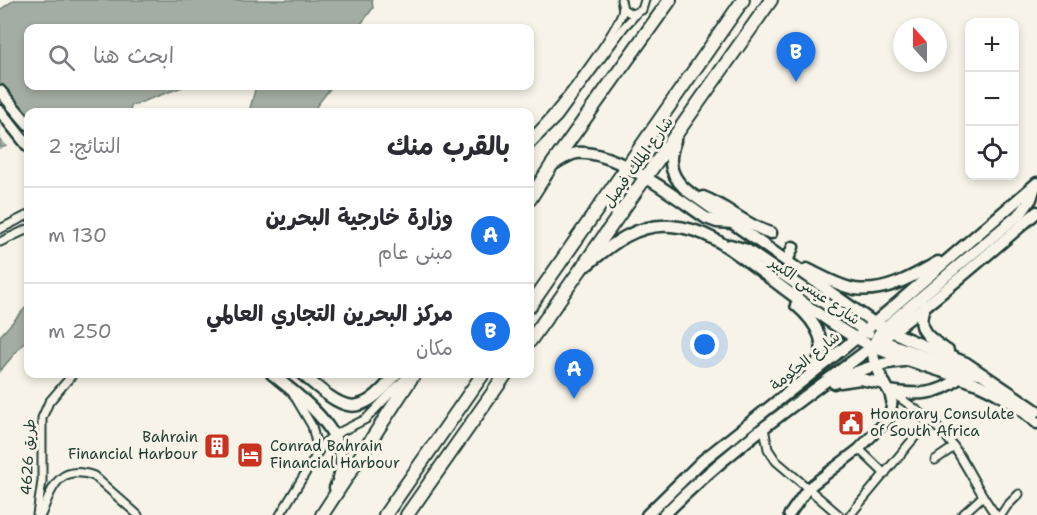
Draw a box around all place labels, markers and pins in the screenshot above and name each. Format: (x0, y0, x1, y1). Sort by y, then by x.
pin: B (776, 32, 816, 82)
pin: A (554, 350, 594, 399)
place label: Honorary Consulate of South Africa (870, 404, 1015, 441)
public building icon: Honorary Consulate of South Africa (836, 408, 866, 438)
place label: Bahrain Financial Harbour (68, 427, 198, 464)
building icon: Bahrain Financial Harbour (202, 431, 232, 461)
place label: Conrad Bahrain Financial Harbour (270, 436, 400, 473)
hotel icon: Conrad Bahrain Financial Harbour (235, 440, 265, 470)

